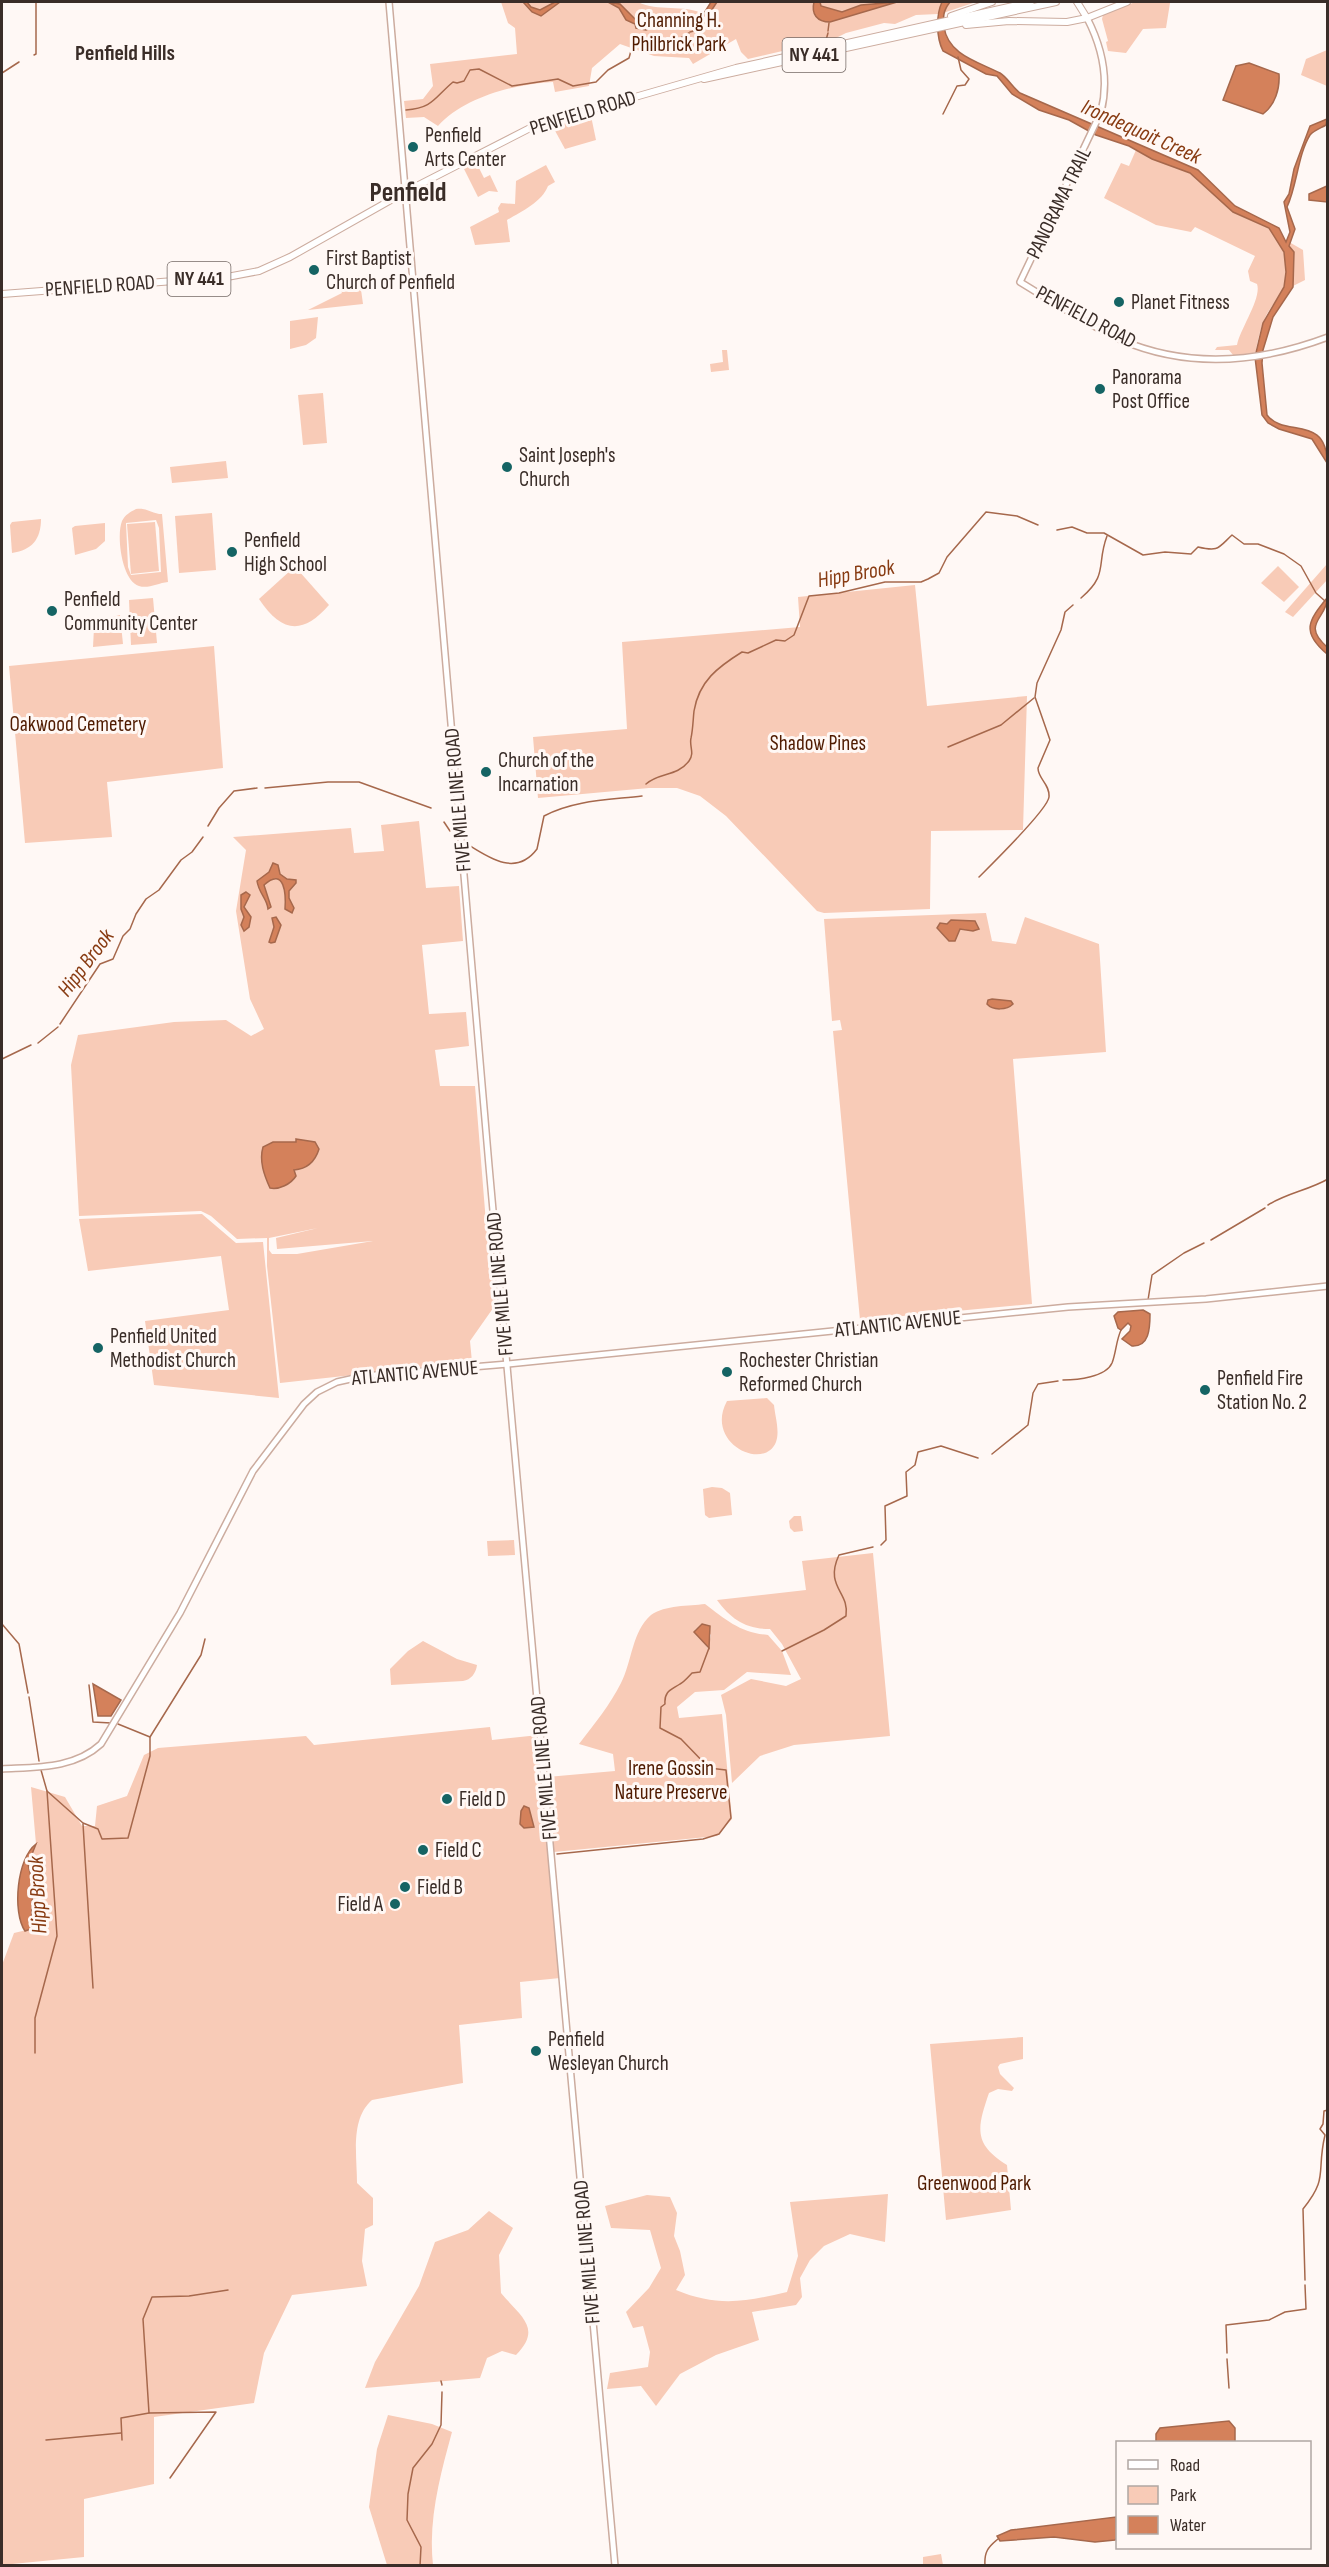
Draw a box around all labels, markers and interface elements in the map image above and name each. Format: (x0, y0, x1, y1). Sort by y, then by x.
park label: Channing H. Philbrick Park (632, 8, 726, 57)
road number: NY 441 (782, 38, 846, 72)
district label: Penfield Hills (75, 40, 175, 67)
street label: PENFIELD ROAD (527, 85, 639, 141)
water label: Irondequoit Creek (1077, 94, 1206, 171)
place label: Penfield Arts Center (424, 123, 506, 172)
marker: Penfield Arts Center (406, 140, 420, 154)
street label: PANORAMA TRAIL (1021, 143, 1097, 263)
district label: Penfield (369, 177, 447, 209)
place label: First Baptist Church of Penfield (326, 246, 455, 295)
road number: NY 441 (168, 262, 230, 296)
marker: First Baptist Church of Penfield (307, 263, 321, 277)
street label: PENFIELD ROAD (44, 270, 156, 302)
street label: PENFIELD ROAD (1032, 280, 1140, 354)
place label: Planet Fitness (1131, 290, 1230, 315)
marker: Planet Fitness (1112, 295, 1126, 309)
place label: Panorama Post Office (1112, 365, 1190, 414)
marker: Panorama Post Office (1093, 382, 1107, 396)
place label: Saint Joseph's Church (519, 443, 616, 492)
marker: Saint Joseph's Church (500, 460, 514, 474)
place label: Penfield High School (244, 528, 327, 577)
marker: Penfield High School (225, 545, 239, 559)
water label: Hipp Brook (815, 554, 897, 594)
place label: Penfield Community Center (64, 587, 198, 636)
marker: Penfield Community Center (45, 604, 59, 618)
park label: Oakwood Cemetery (10, 712, 146, 737)
street label: FIVE MILE LINE ROAD (439, 727, 477, 873)
park label: Shadow Pines (770, 731, 866, 756)
place label: Church of the Incarnation (498, 748, 594, 797)
marker: Church of the Incarnation (479, 765, 493, 779)
water label: Hipp Brook (52, 923, 121, 1002)
street label: FIVE MILE LINE ROAD (481, 1211, 519, 1357)
street label: ATLANTIC AVENUE (833, 1305, 962, 1343)
place label: Penfield United Methodist Church (110, 1324, 236, 1373)
marker: Penfield United Methodist Church (91, 1341, 105, 1355)
place label: Rochester Christian Reformed Church (739, 1348, 879, 1397)
street label: ATLANTIC AVENUE (350, 1355, 479, 1391)
marker: Rochester Christian Reformed Church (720, 1365, 734, 1379)
place label: Penfield Fire Station No. 2 (1217, 1366, 1307, 1415)
marker: Penfield Fire Station No. 2 (1198, 1383, 1212, 1397)
street label: FIVE MILE LINE ROAD (525, 1695, 563, 1841)
park label: Irene Gossin Nature Preserve (614, 1756, 728, 1805)
place label: Field D (459, 1787, 506, 1812)
marker: Field D (440, 1792, 454, 1806)
place label: Field C (435, 1838, 482, 1863)
marker: Field C (416, 1843, 430, 1857)
water label: Hipp Brook (22, 1855, 54, 1935)
place label: Field B (417, 1875, 463, 1900)
marker: Field B (398, 1880, 412, 1894)
place label: Field A (337, 1892, 384, 1917)
marker: Field A (388, 1897, 402, 1911)
place label: Penfield Wesleyan Church (548, 2027, 669, 2076)
marker: Penfield Wesleyan Church (529, 2044, 543, 2058)
park label: Greenwood Park (917, 2171, 1031, 2196)
street label: FIVE MILE LINE ROAD (568, 2179, 606, 2325)
legend (1116, 2441, 1311, 2549)
text: Road (1170, 2455, 1200, 2476)
text: Park (1170, 2485, 1196, 2506)
text: Water (1170, 2515, 1206, 2536)

